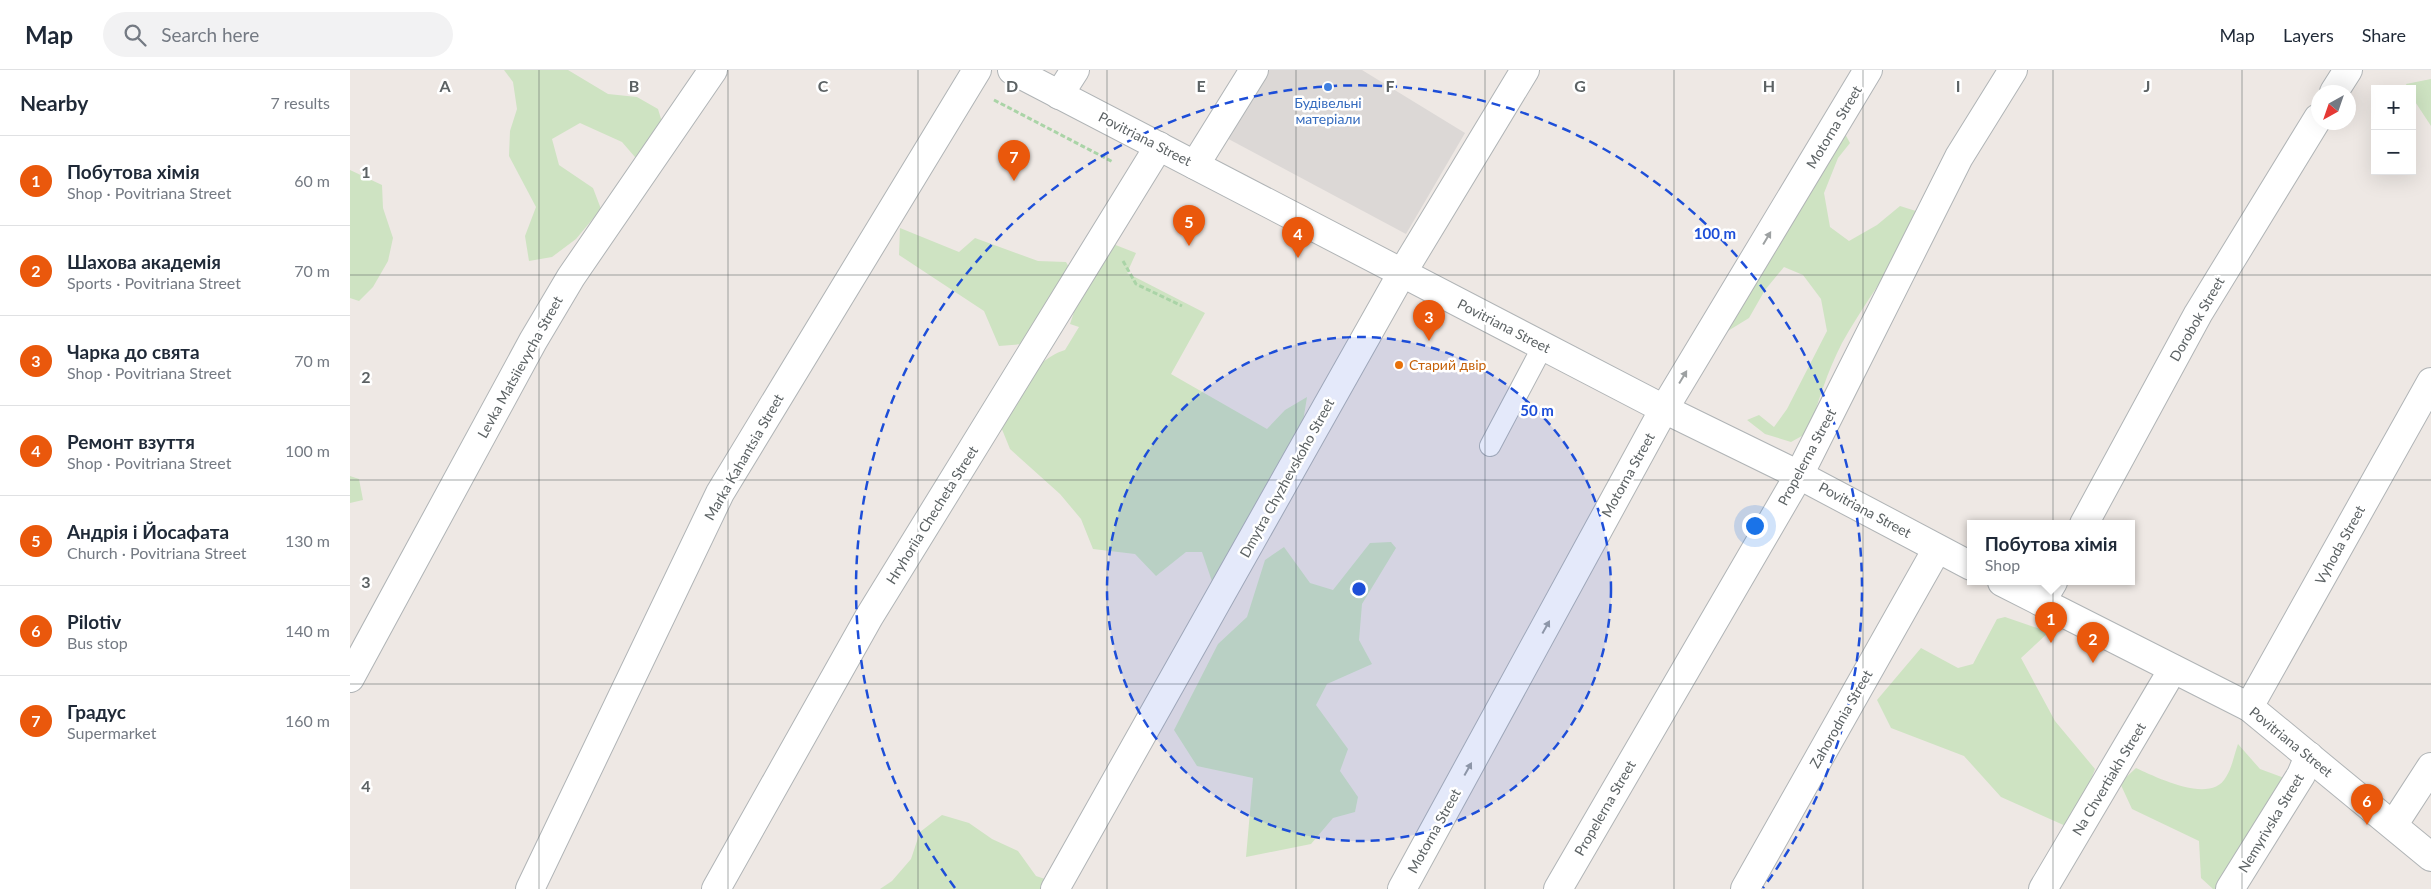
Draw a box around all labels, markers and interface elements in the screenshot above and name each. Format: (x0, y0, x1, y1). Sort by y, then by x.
search box (103, 12, 453, 57)
text: Map (25, 20, 73, 49)
icon: search (121, 21, 149, 49)
text: Search here (161, 23, 259, 46)
text: Map (2219, 24, 2255, 46)
text: Layers (2283, 24, 2334, 46)
text: Share (2362, 24, 2406, 46)
text: A (438, 76, 451, 95)
text: B (629, 76, 639, 95)
text: C (818, 76, 829, 95)
text: D (1006, 76, 1018, 95)
text: E (1196, 76, 1206, 95)
text: F (1385, 76, 1395, 95)
text: G (1574, 76, 1586, 95)
text: H (1763, 76, 1775, 95)
text: I (1956, 76, 1960, 95)
text: J (2144, 76, 2150, 95)
marker: Будівельні матеріали (1322, 81, 1334, 93)
street label: Motorna Street (1802, 82, 1865, 171)
north arrow (2311, 85, 2356, 130)
map controls (2371, 85, 2416, 175)
button: + (2371, 85, 2416, 130)
text: Nearby (20, 90, 88, 115)
text: 7 results (270, 93, 330, 112)
place label: Будівельні матеріали (1294, 94, 1362, 127)
street label: Povitriana Street (1096, 108, 1195, 169)
button: − (2371, 130, 2416, 175)
pin: 7 (998, 140, 1030, 181)
text: Побутова хімія (67, 160, 200, 183)
text: 1 (361, 162, 371, 181)
text: 1 (31, 171, 41, 190)
text: 60 m (294, 171, 330, 190)
text: Shop · Povitriana Street (67, 183, 231, 202)
pin: 5 (1173, 205, 1205, 246)
pin: 4 (1282, 217, 1314, 258)
text: 100 m (1694, 224, 1736, 242)
one-way arrow (1762, 231, 1771, 244)
text: Шахова академія (67, 250, 221, 273)
text: 2 (31, 261, 41, 280)
text: 70 m (294, 261, 330, 280)
text: Sports · Povitriana Street (67, 273, 241, 292)
street label: Dorobok Street (2166, 274, 2228, 364)
street label: Levka Matsiievycha Street (473, 293, 566, 441)
street label: Povitriana Street (1455, 295, 1554, 356)
pin: 3 (1413, 300, 1445, 341)
text: Чарка до свята (67, 340, 200, 363)
text: 3 (31, 351, 41, 370)
text: 70 m (294, 351, 330, 370)
place label: Старий двір (1409, 356, 1487, 373)
marker: Старий двір (1393, 359, 1405, 371)
text: Shop · Povitriana Street (67, 363, 231, 382)
text: 2 (361, 367, 371, 386)
one-way arrow (1679, 371, 1688, 384)
street label: Marka Kahantsia Street (700, 391, 787, 523)
street label: Dmytra Chyzhevskoho Street (1236, 395, 1337, 560)
text: 50 m (1520, 401, 1554, 419)
street label: Propelerna Street (1774, 405, 1839, 508)
text: Ремонт взуття (67, 430, 195, 453)
street label: Motorna Street (1597, 430, 1658, 520)
text: 4 (31, 441, 41, 460)
text: 100 m (285, 441, 330, 460)
street label: Hryhoriia Checheta Street (882, 442, 981, 587)
text: Shop · Povitriana Street (67, 453, 231, 472)
street label: Povitriana Street (1816, 478, 1914, 541)
street label: Vyhoda Street (2311, 502, 2368, 587)
your location (1742, 513, 1768, 539)
text: Андрія і Йосафата (67, 520, 229, 543)
popup (1967, 520, 2135, 585)
text: 5 (31, 531, 41, 550)
text: 130 m (285, 531, 330, 550)
text: Побутова хімія (1985, 532, 2117, 555)
text: Church · Povitriana Street (67, 543, 247, 562)
text: Shop (1985, 555, 2020, 574)
text: 3 (361, 572, 371, 591)
centre of rings (1350, 580, 1368, 598)
pin: 1 (2035, 602, 2067, 643)
text: Pilotiv (67, 610, 121, 633)
one-way arrow (1541, 620, 1550, 633)
text: 6 (31, 621, 41, 640)
text: 140 m (285, 621, 330, 640)
pin: 2 (2077, 622, 2109, 663)
text: Bus stop (67, 633, 128, 652)
street label: Zahorodnia Street (1806, 667, 1875, 771)
text: Градус (67, 700, 126, 723)
street label: Povitriana Street (2246, 703, 2336, 780)
text: 7 (31, 711, 41, 730)
text: 160 m (285, 711, 330, 730)
street label: Na Chvertiakh Street (2068, 719, 2149, 838)
text: Supermarket (67, 723, 156, 742)
street label: Propelerna Street (1570, 757, 1639, 858)
one-way arrow (1463, 763, 1472, 776)
street label: Nemyrivska Street (2234, 770, 2307, 875)
text: 4 (361, 776, 371, 795)
pin: 6 (2351, 784, 2383, 825)
street label: Motorna Street (1403, 786, 1464, 876)

